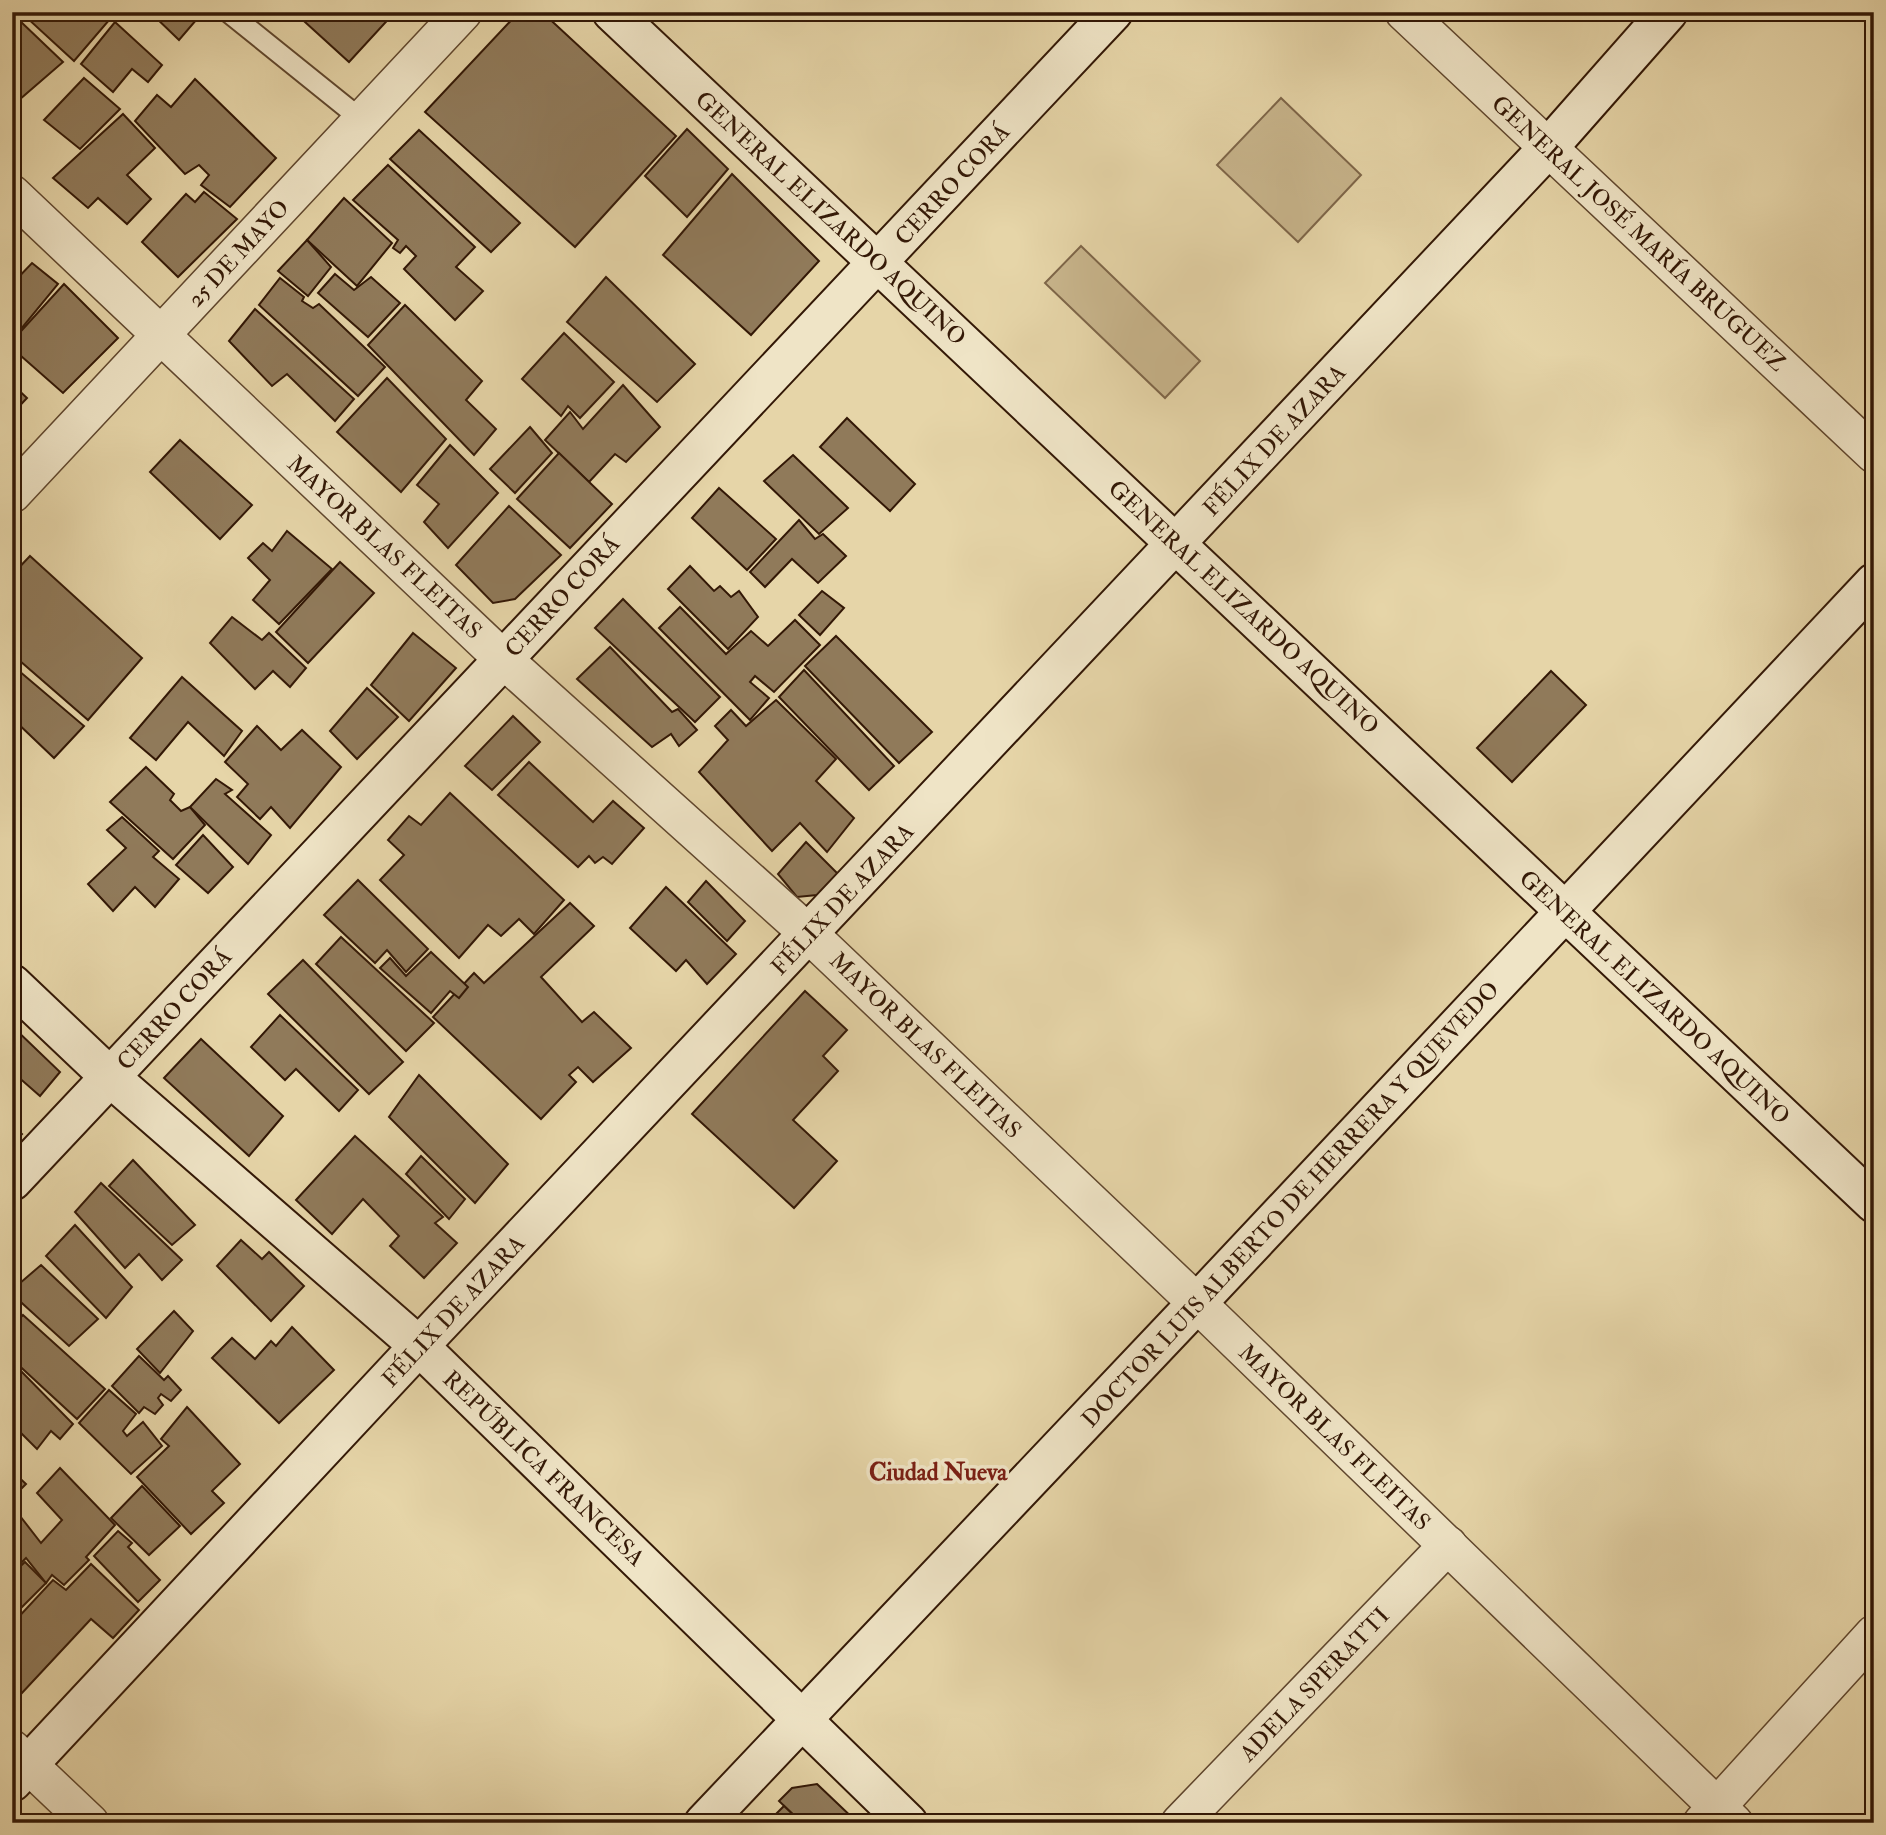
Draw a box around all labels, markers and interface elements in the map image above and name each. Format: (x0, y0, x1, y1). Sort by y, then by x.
street label: GENERAL ELIZARDO AQUINO (689, 85, 972, 352)
street label: GENERAL JOSÉ MARÍA BRUGUEZ (1485, 89, 1792, 378)
street label: CERRO CORÁ (889, 117, 1016, 251)
street label: 25 DE MAYO (181, 194, 295, 313)
street label: FÉLIX DE AZARA (1197, 358, 1352, 522)
street label: MAYOR BLAS FLEITAS (281, 449, 488, 645)
street label: GENERAL ELIZARDO AQUINO (1102, 474, 1385, 741)
street label: CERRO CORÁ (499, 529, 626, 663)
street label: FÉLIX DE AZARA (765, 817, 920, 981)
street label: GENERAL ELIZARDO AQUINO (1513, 864, 1796, 1131)
street label: CERRO CORÁ (111, 942, 238, 1076)
street label: MAYOR BLAS FLEITAS (823, 946, 1028, 1145)
street label: DOCTOR LUIS ALBERTO DE HERRERA Y QUEVEDO (1075, 975, 1505, 1433)
street label: FÉLIX DE AZARA (376, 1229, 531, 1393)
street label: MAYOR BLAS FLEITAS (1232, 1338, 1437, 1537)
street label: REPÚBLICA FRANCESA (437, 1364, 651, 1573)
district label: Ciudad Nueva (869, 1457, 1008, 1488)
street label: ADELA SPERATTI (1233, 1601, 1395, 1768)

